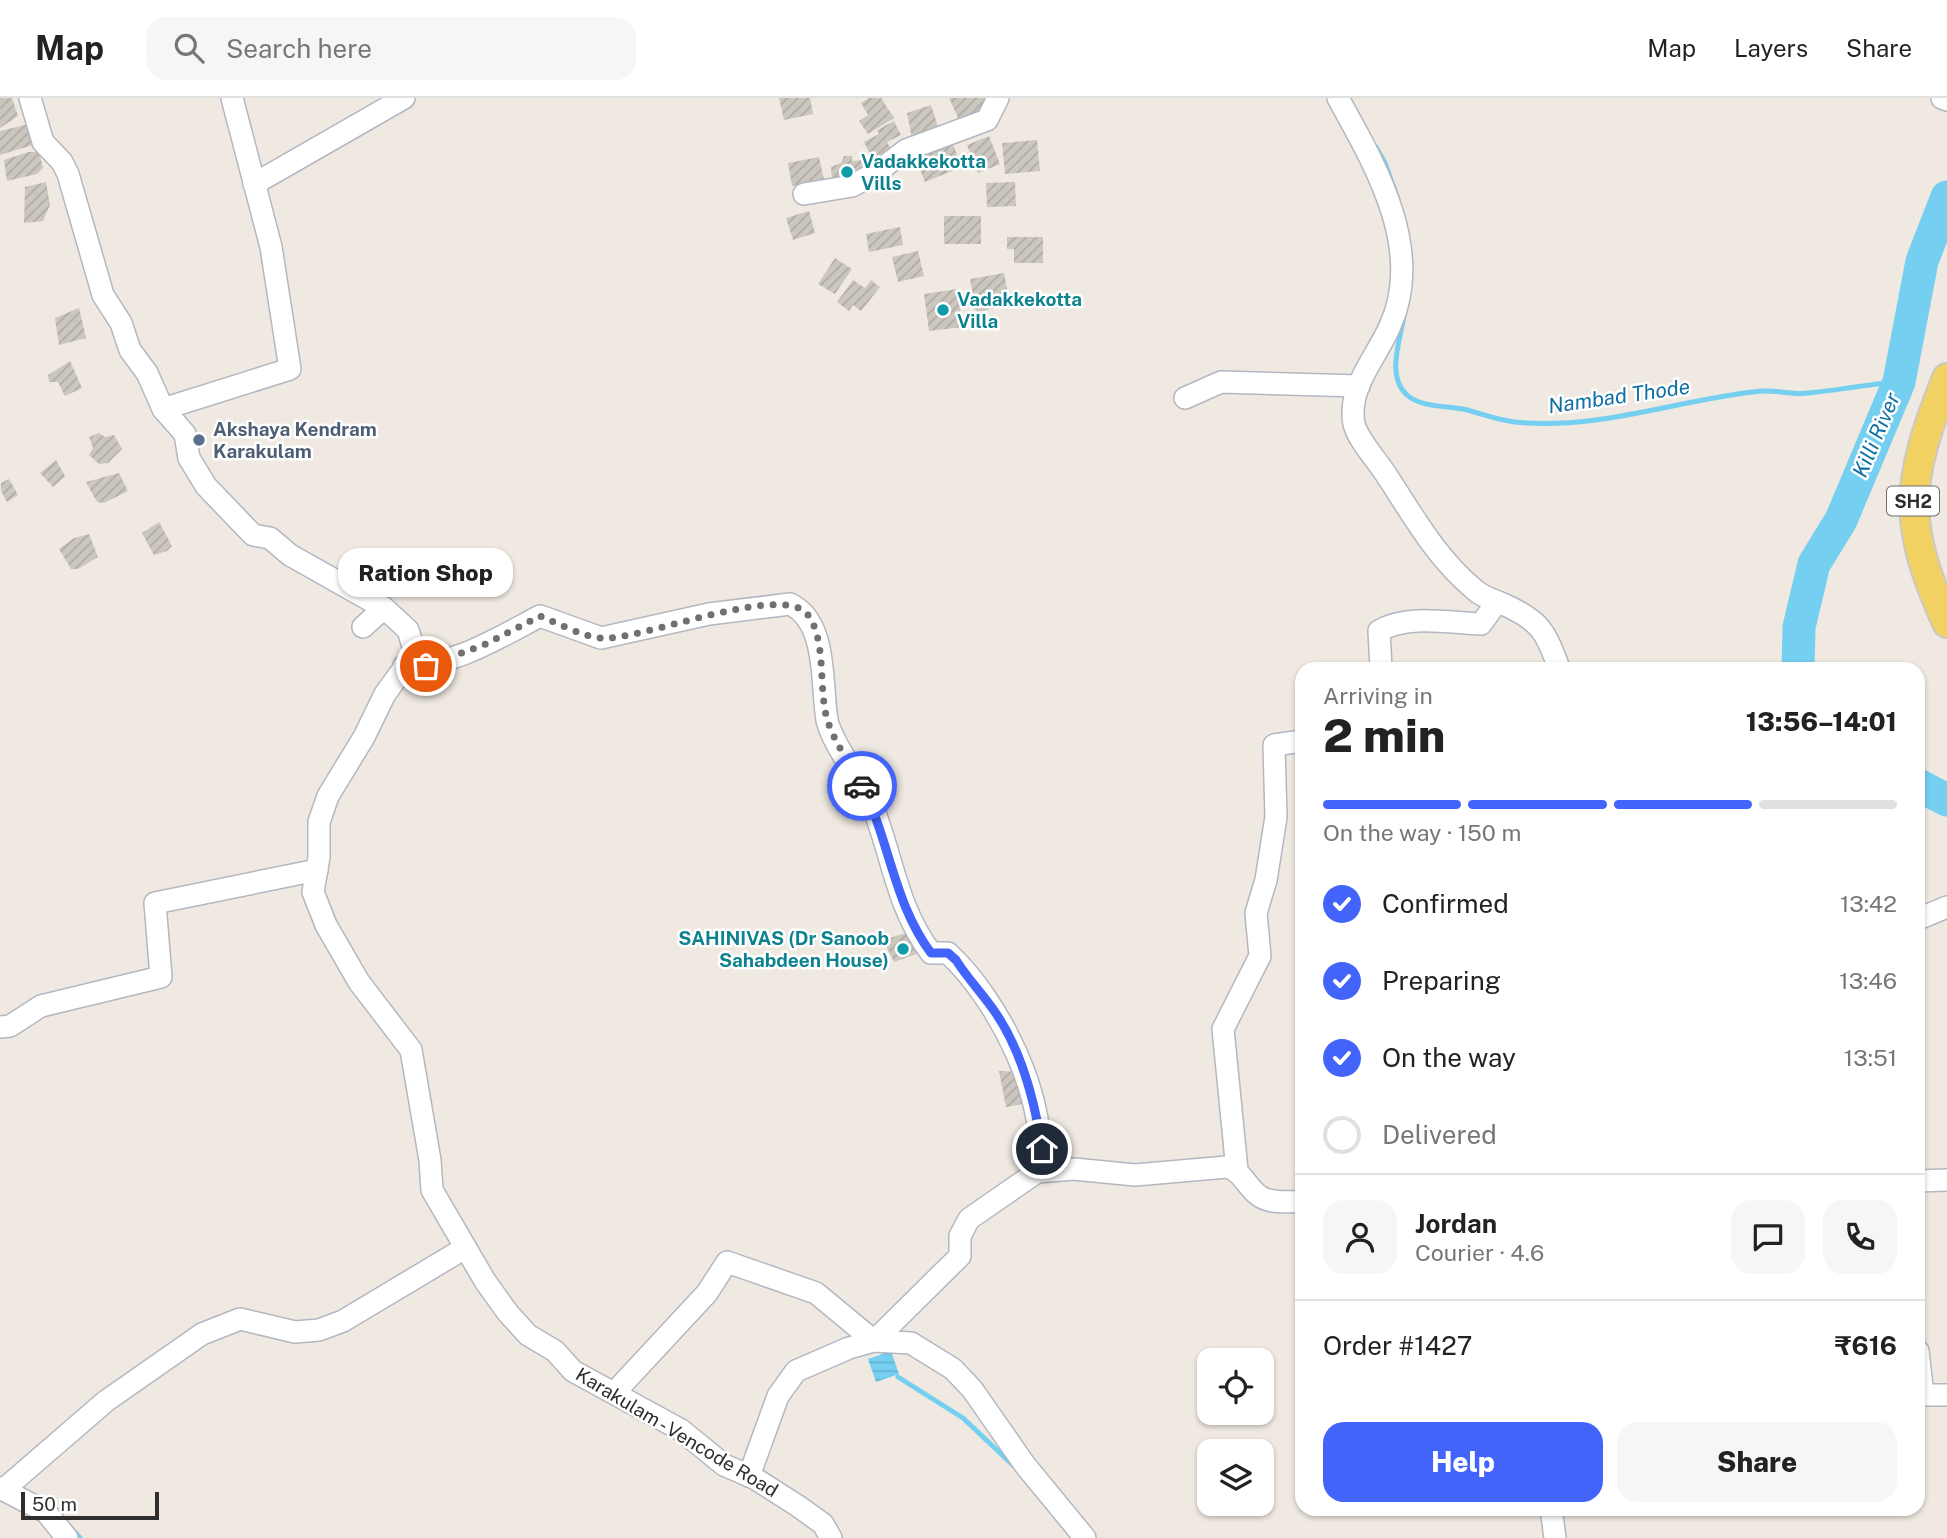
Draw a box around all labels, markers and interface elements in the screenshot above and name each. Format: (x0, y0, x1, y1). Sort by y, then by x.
search box (146, 17, 636, 80)
text: Map (35, 29, 104, 67)
icon: search (170, 29, 208, 67)
text: Search here (226, 33, 372, 64)
text: Map (1647, 34, 1696, 62)
text: Layers (1734, 34, 1808, 62)
text: Share (1846, 34, 1912, 62)
place label: Vadakkekotta Vills (861, 150, 986, 194)
marker: Vadakkekotta Vills (839, 164, 855, 180)
place label: Vadakkekotta Villa (957, 288, 1082, 332)
marker: Vadakkekotta Villa (935, 302, 951, 318)
water label: Nambad Thode (1546, 374, 1692, 418)
water label: Killi River (1847, 388, 1905, 481)
place label: Akshaya Kendram Karakulam (213, 418, 377, 462)
marker: Akshaya Kendram Karakulam (191, 432, 207, 448)
road number: SH2 (1887, 486, 1939, 516)
callout: Ration Shop (338, 547, 514, 596)
text: Ration Shop (358, 559, 493, 586)
pin (396, 636, 456, 696)
icon: bag (407, 647, 445, 685)
text: Arriving in (1323, 682, 1433, 709)
text: 13:56–14:01 (1746, 706, 1897, 737)
text: 2 min (1323, 708, 1445, 762)
courier (827, 751, 897, 821)
icon: car (843, 767, 881, 805)
text: On the way · 150 m (1323, 819, 1521, 846)
icon: check (1323, 885, 1361, 923)
text: Confirmed (1382, 888, 1509, 919)
text: 13:42 (1840, 890, 1897, 917)
place label: SAHINIVAS (Dr Sanoob Sahabdeen House) (678, 927, 889, 971)
marker: SAHINIVAS (Dr Sanoob Sahabdeen House) (895, 941, 911, 957)
icon: check (1323, 962, 1361, 1000)
text: Preparing (1382, 965, 1501, 996)
text: 13:46 (1839, 967, 1897, 994)
icon: check (1323, 1039, 1361, 1077)
text: On the way (1382, 1042, 1516, 1073)
text: 13:51 (1844, 1044, 1897, 1071)
pin (1012, 1119, 1072, 1179)
text: Delivered (1382, 1119, 1497, 1150)
icon: home (1023, 1130, 1061, 1168)
button: person (1323, 1200, 1397, 1274)
button: chat (1731, 1200, 1805, 1274)
button: phone (1823, 1200, 1897, 1274)
text: Jordan (1415, 1208, 1497, 1239)
text: Courier · 4.6 (1415, 1239, 1544, 1266)
text: Order #1427 (1323, 1330, 1472, 1361)
text: ₹616 (1835, 1330, 1897, 1361)
map controls (1197, 1348, 1274, 1516)
button: locate (1197, 1348, 1274, 1425)
street label: Karakulam - Vencode Road (572, 1363, 782, 1501)
button: Help (1323, 1422, 1603, 1502)
button: Share (1617, 1422, 1897, 1502)
button: layers (1197, 1439, 1274, 1516)
scale bar (21, 1489, 159, 1521)
text: 50 m (32, 1493, 77, 1515)

